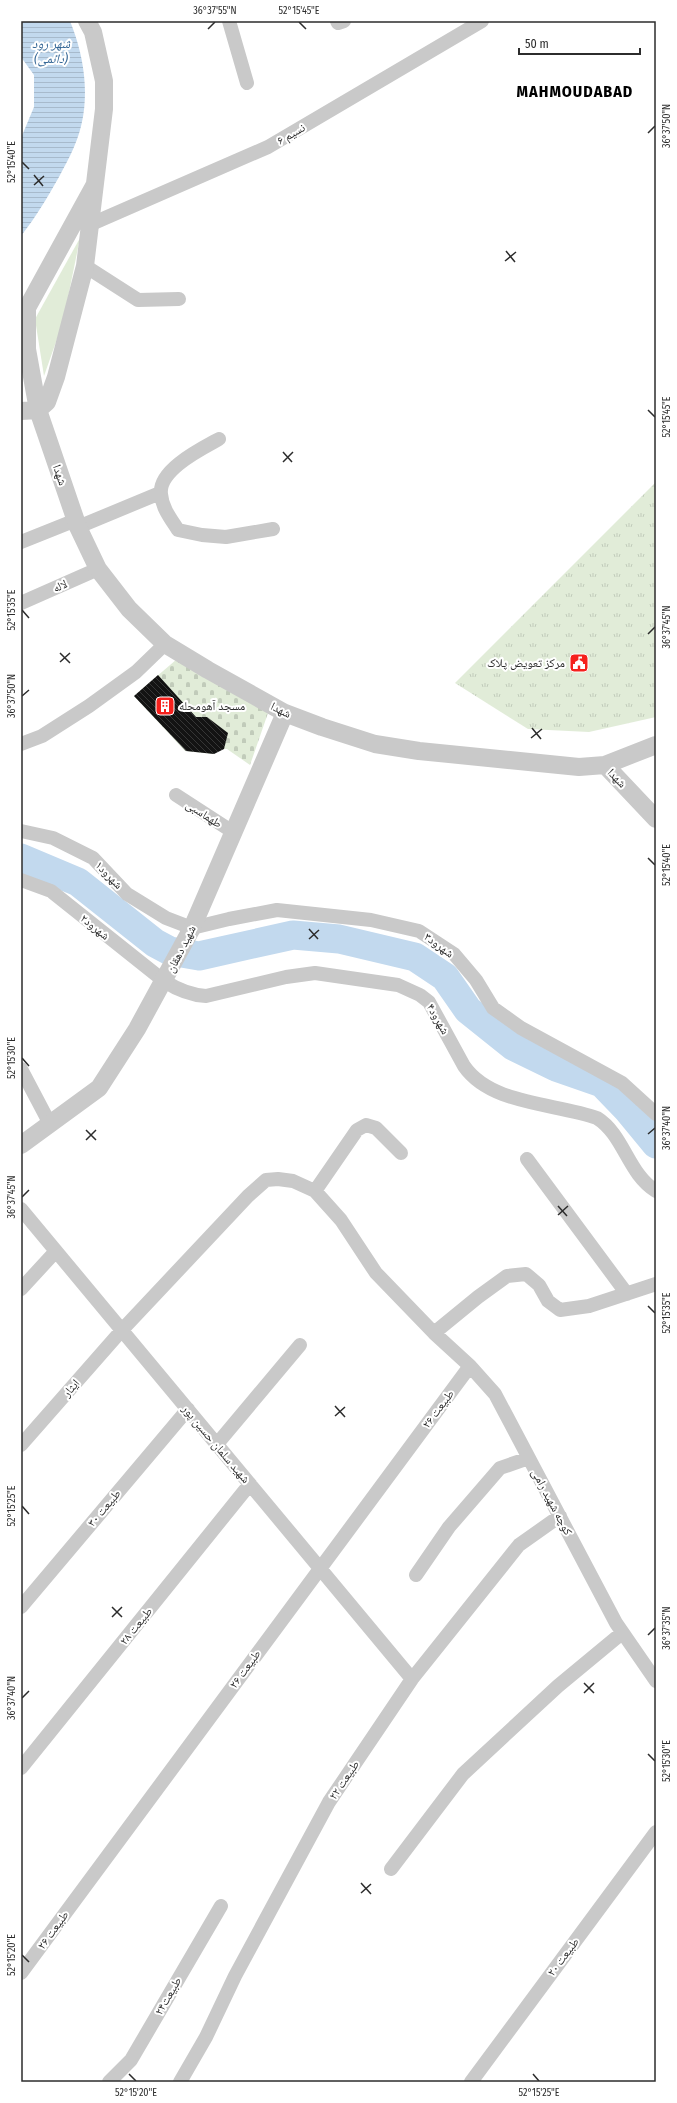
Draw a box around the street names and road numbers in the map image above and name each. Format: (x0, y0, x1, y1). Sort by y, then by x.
street label: نسیم ۶ (274, 120, 308, 148)
street label: شهدا (50, 463, 70, 487)
street label: لاله (51, 577, 69, 595)
street label: شهدا (268, 699, 294, 721)
street label: شهدا (605, 766, 629, 790)
street label: طهماسبی (183, 797, 225, 831)
street label: شهرود۱ (92, 858, 126, 892)
street label: شهرود۲ (78, 911, 112, 943)
street label: شهید دهقان (163, 923, 199, 975)
street label: شهرود۳ (421, 930, 457, 961)
street label: شهرود۴ (424, 1001, 452, 1037)
street label: ایثار (59, 1376, 83, 1401)
street label: طبیعت ۲۶ (419, 1387, 457, 1431)
street label: شهید سلمان حسین پور (178, 1401, 253, 1486)
street label: کوچه شهید رامی (529, 1466, 575, 1538)
street label: طبیعت ۳۰ (84, 1487, 124, 1530)
street label: طبیعت ۲۸ (117, 1604, 156, 1648)
street label: طبیعت ۲۶ (226, 1647, 264, 1691)
street label: طبیعت ۲۲ (326, 1758, 362, 1802)
street label: طبیعت ۲۶ (34, 1908, 72, 1952)
street label: طبیعت ۲۰ (544, 1935, 582, 1979)
street label: طبیعت۲۴ (152, 1975, 185, 2018)

